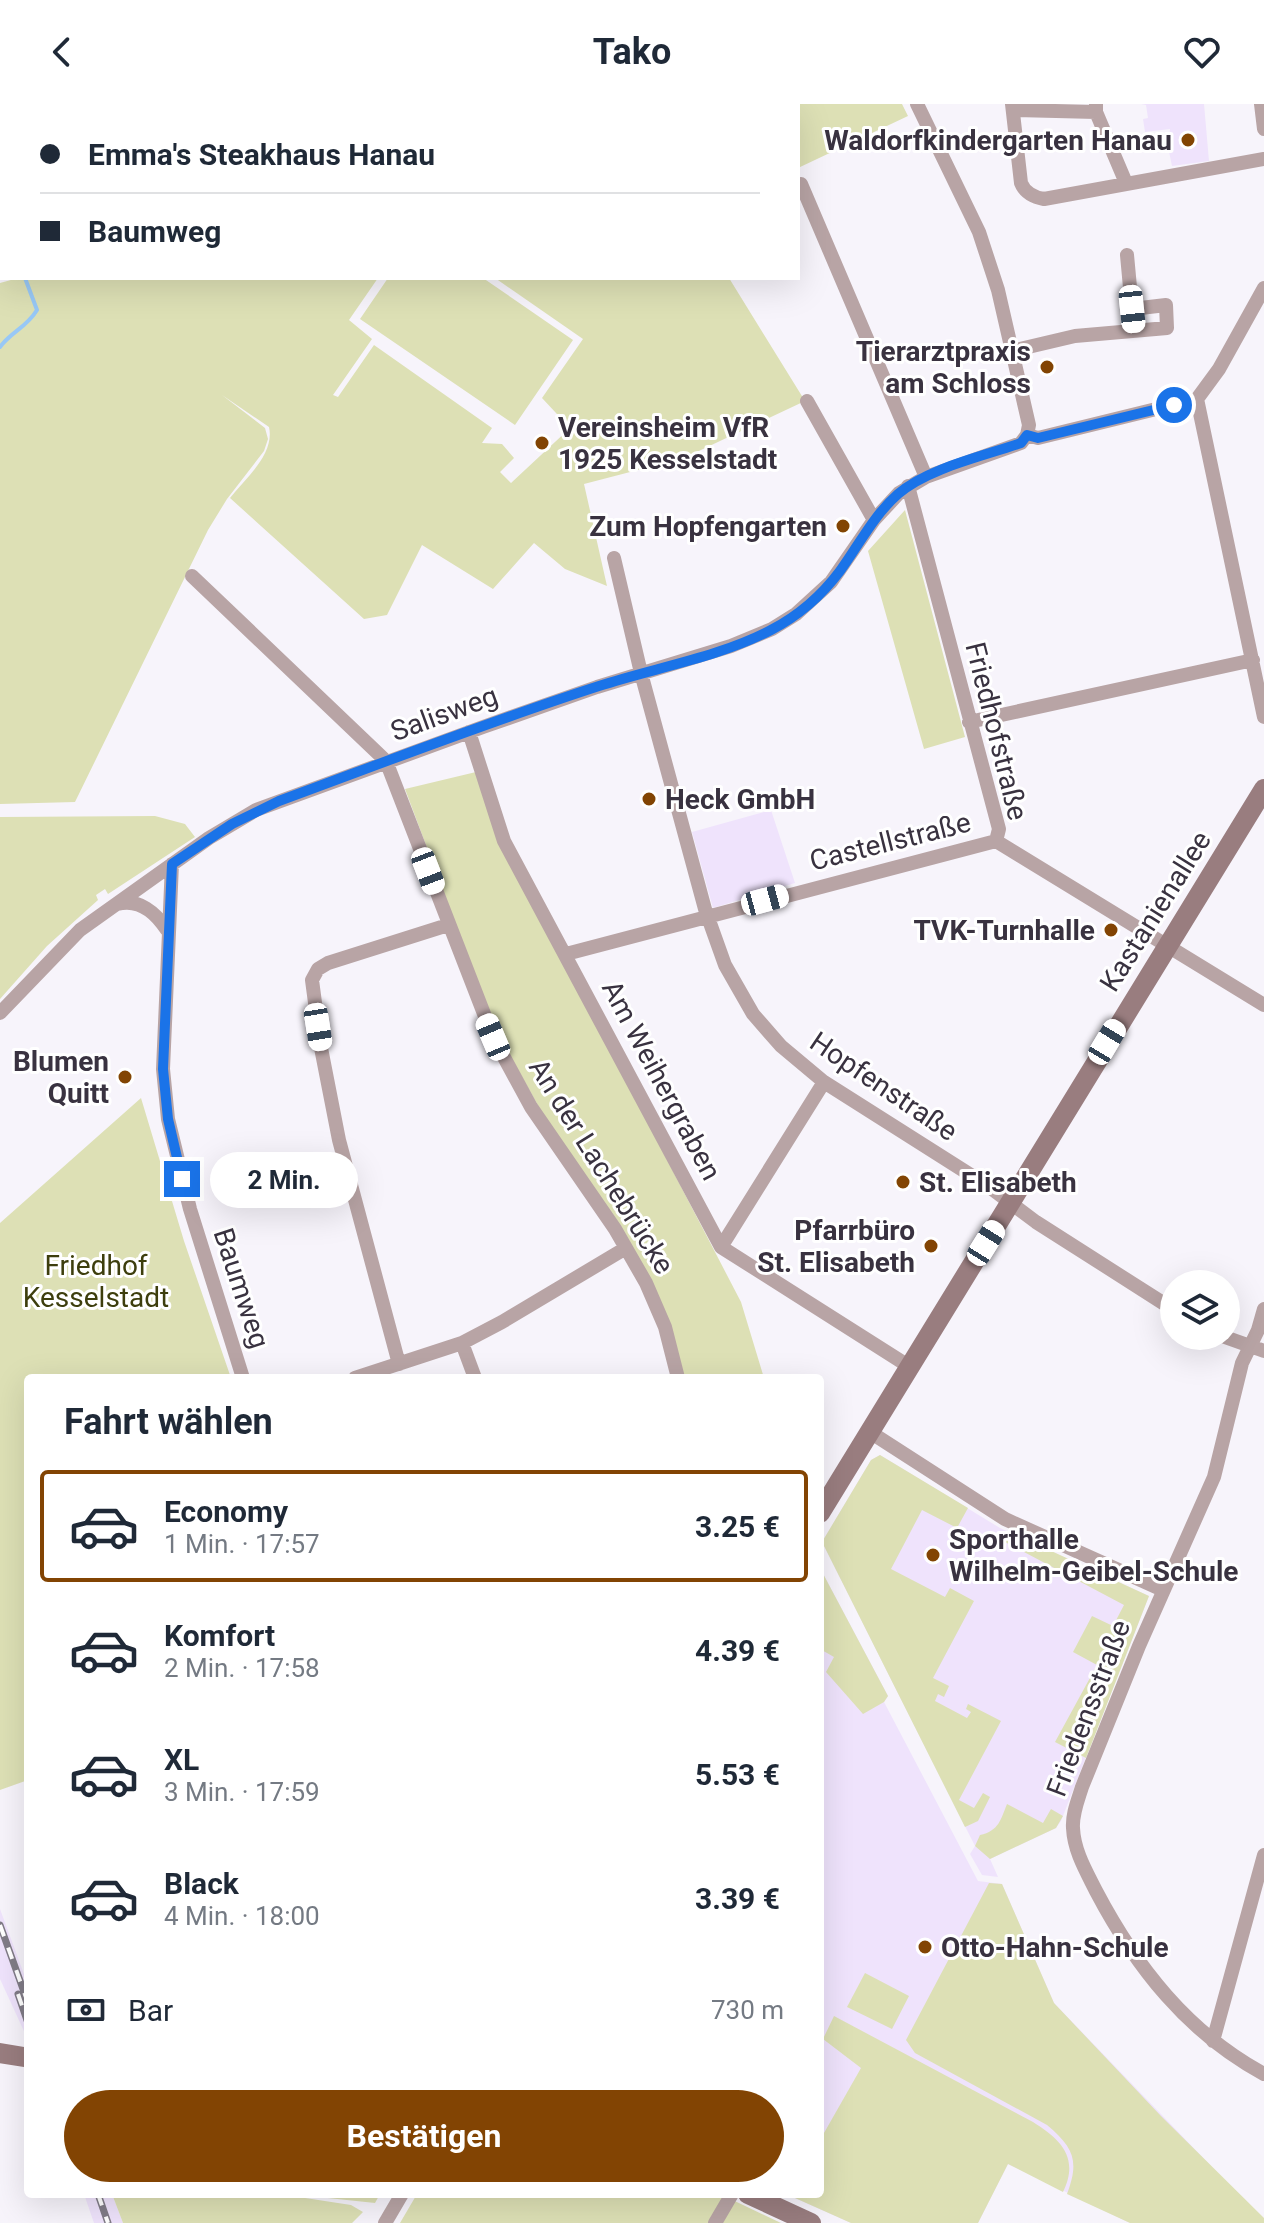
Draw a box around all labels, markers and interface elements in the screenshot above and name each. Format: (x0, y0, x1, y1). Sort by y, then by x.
icon: back (40, 30, 84, 74)
icon: heart (1180, 30, 1224, 74)
text: Tako (593, 31, 671, 73)
place label: Waldorfkindergarten Hanau (824, 124, 1172, 157)
marker: Waldorfkindergarten Hanau (1179, 131, 1197, 149)
text: Emma's Steakhaus Hanau (88, 137, 435, 172)
text: Baumweg (88, 214, 221, 249)
car (1118, 284, 1146, 334)
place label: Tierarztpraxis am Schloss (856, 335, 1031, 400)
marker: Tierarztpraxis am Schloss (1038, 358, 1056, 376)
route start (1156, 387, 1192, 423)
place label: Vereinsheim VfR 1925 Kesselstadt (558, 411, 777, 476)
marker: Vereinsheim VfR 1925 Kesselstadt (533, 434, 551, 452)
place label: Zum Hopfengarten (589, 510, 827, 543)
marker: Zum Hopfengarten (834, 517, 852, 535)
street label: Friedhofstraße (958, 639, 1035, 824)
street label: Salisweg (386, 679, 502, 748)
place label: Heck GmbH (665, 783, 815, 816)
marker: Heck GmbH (640, 790, 658, 808)
street label: Castellstraße (806, 806, 974, 877)
street label: Kastanienallee (1093, 825, 1218, 998)
car (408, 844, 448, 898)
car (739, 882, 791, 918)
place label: TVK-Turnhalle (914, 914, 1095, 947)
marker: TVK-Turnhalle (1102, 921, 1120, 939)
street label: Am Weihergraben (595, 975, 728, 1186)
car (302, 1001, 334, 1053)
car (473, 1010, 513, 1064)
car (1084, 1015, 1130, 1069)
street label: Hopfenstraße (804, 1025, 964, 1148)
place label: Blumen Quitt (13, 1045, 109, 1110)
street label: An der Lachebrücke (522, 1053, 681, 1280)
marker: Blumen Quitt (116, 1068, 134, 1086)
callout: 2 Min. (210, 1151, 358, 1207)
route end (164, 1161, 200, 1197)
text: 2 Min. (247, 1165, 321, 1195)
place label: St. Elisabeth (919, 1166, 1077, 1199)
marker: St. Elisabeth (894, 1173, 912, 1191)
place label: Pfarrbüro St. Elisabeth (757, 1214, 915, 1279)
car (963, 1216, 1009, 1270)
street label: Baumweg (207, 1224, 276, 1352)
marker: Pfarrbüro St. Elisabeth (922, 1237, 940, 1255)
park label: Friedhof Kesselstadt (23, 1249, 169, 1314)
map controls (1160, 1270, 1240, 1350)
button: layers (1160, 1270, 1240, 1350)
text: Fahrt wählen (64, 1401, 273, 1443)
icon: car (68, 1490, 140, 1562)
text: Economy (164, 1494, 288, 1529)
text: 3.25 € (695, 1509, 780, 1544)
place label: Sporthalle Wilhelm-Geibel-Schule (949, 1523, 1238, 1588)
text: 1 Min. · 17:57 (164, 1529, 320, 1559)
marker: Sporthalle Wilhelm-Geibel-Schule (924, 1546, 942, 1564)
icon: car (68, 1614, 140, 1686)
street label: Friedensstraße (1040, 1615, 1137, 1801)
text: Komfort (164, 1618, 275, 1653)
text: 4.39 € (695, 1633, 780, 1668)
text: 2 Min. · 17:58 (164, 1653, 320, 1683)
icon: car (68, 1738, 140, 1810)
text: XL (164, 1742, 199, 1777)
text: 5.53 € (695, 1757, 780, 1792)
text: 3 Min. · 17:59 (164, 1777, 320, 1807)
icon: car (68, 1862, 140, 1934)
text: Black (164, 1866, 239, 1901)
text: 3.39 € (695, 1881, 780, 1916)
text: 4 Min. · 18:00 (164, 1901, 320, 1931)
place label: Otto-Hahn-Schule (941, 1931, 1169, 1964)
marker: Otto-Hahn-Schule (916, 1938, 934, 1956)
icon: cash (64, 1988, 108, 2032)
text: Bar (128, 1993, 173, 2028)
text: 730 m (711, 1995, 784, 2025)
button: Bestätigen (64, 2090, 784, 2182)

